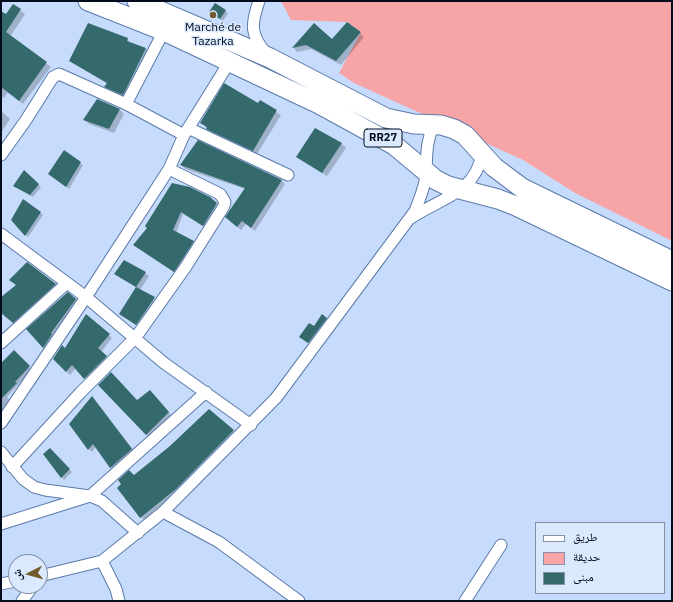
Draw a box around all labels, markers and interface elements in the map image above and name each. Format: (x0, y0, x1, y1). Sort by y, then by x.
marker: Marché de Tazarka (208, 10, 218, 20)
place label: Marché de Tazarka (185, 21, 241, 49)
road number: RR27 (364, 129, 402, 147)
legend (535, 522, 665, 594)
text: طريق (573, 529, 598, 544)
text: حديقة (573, 549, 601, 564)
north arrow (8, 554, 48, 594)
text: ش (9, 569, 25, 582)
text: مبنى (573, 569, 594, 584)

